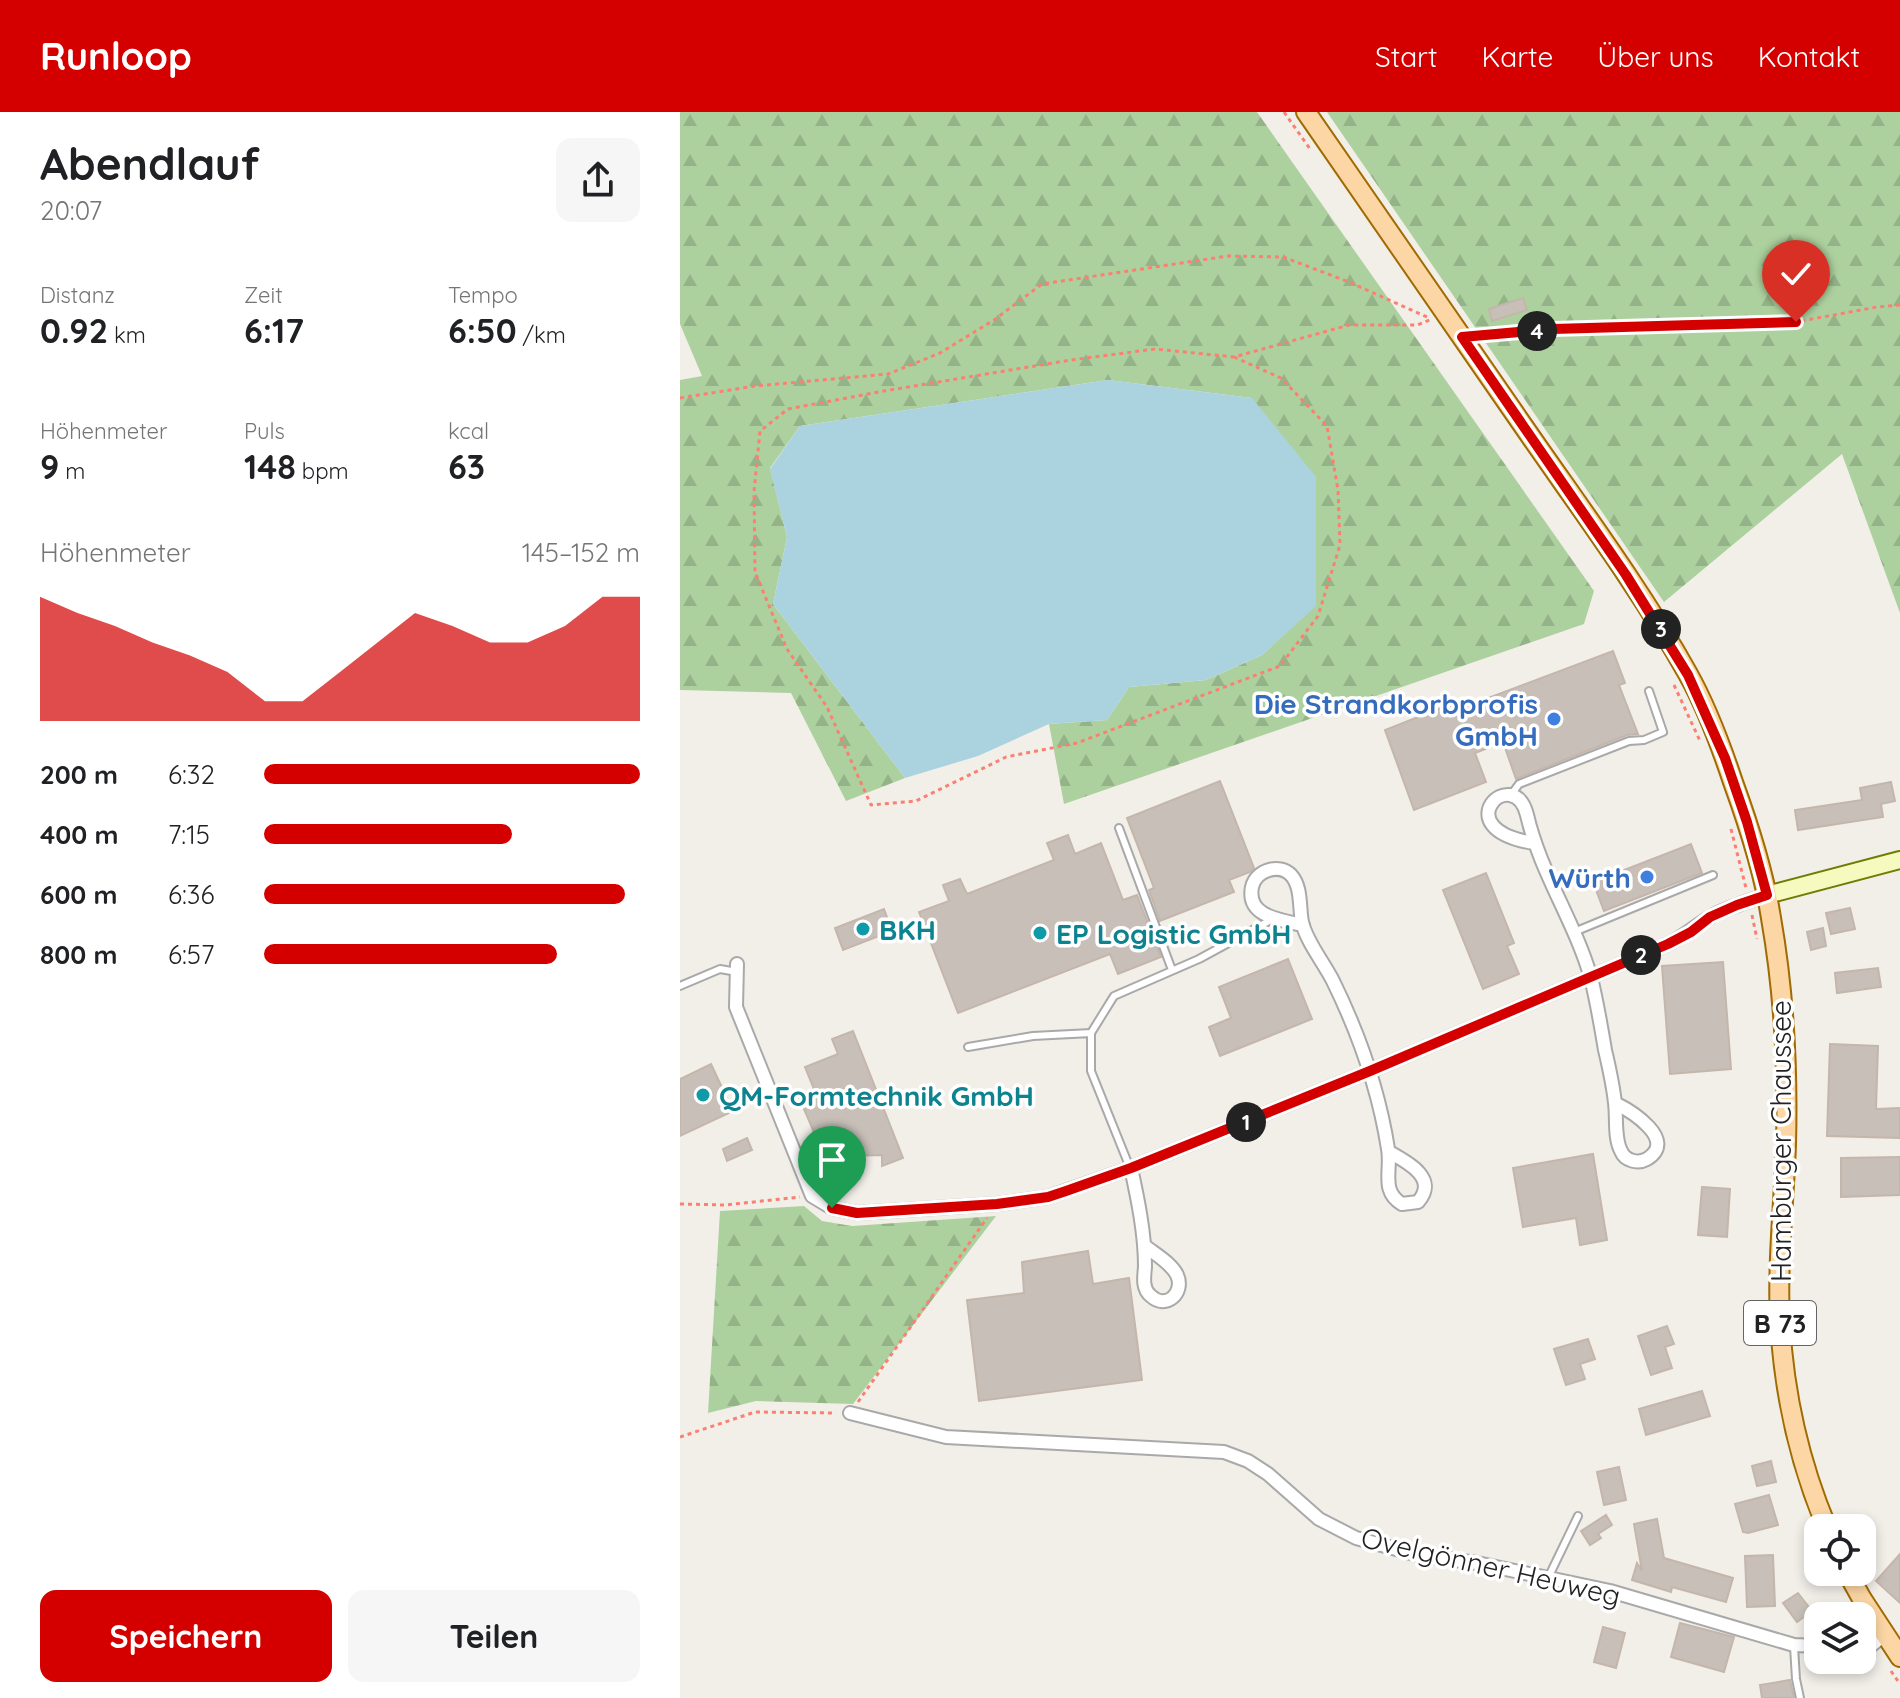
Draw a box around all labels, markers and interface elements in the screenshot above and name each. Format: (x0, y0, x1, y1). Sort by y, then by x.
text: Runloop (40, 32, 192, 80)
text: Start (1375, 39, 1437, 74)
text: Karte (1481, 39, 1553, 74)
text: Über uns (1597, 39, 1714, 74)
text: Kontakt (1758, 39, 1860, 74)
text: Abendlauf (40, 136, 260, 191)
button: share (556, 138, 640, 222)
text: 20:07 (40, 194, 102, 227)
pin (1762, 240, 1830, 322)
icon: check (1774, 252, 1818, 296)
text: Distanz (40, 281, 115, 309)
text: Zeit (244, 281, 283, 309)
text: Tempo (448, 281, 518, 309)
text: 0.92 (40, 309, 108, 352)
text: 6:17 (244, 309, 304, 352)
text: 6:50 (448, 309, 517, 352)
pin: 4 (1517, 311, 1557, 351)
text: 4 (1531, 317, 1543, 345)
text: km (108, 321, 146, 349)
text: /km (517, 321, 566, 349)
text: Höhenmeter (40, 417, 168, 445)
text: Puls (244, 417, 285, 445)
text: kcal (448, 417, 489, 445)
text: 9 (40, 445, 59, 488)
text: 148 (244, 445, 296, 488)
text: 63 (448, 445, 485, 488)
text: m (59, 457, 85, 485)
text: bpm (296, 457, 349, 485)
text: Höhenmeter (40, 536, 191, 569)
text: 145–152 m (522, 536, 640, 569)
pin: 3 (1641, 609, 1681, 649)
text: 3 (1655, 615, 1667, 643)
place label: Die Strandkorbprofis GmbH (1254, 686, 1538, 753)
marker: Die Strandkorbprofis GmbH (1545, 710, 1563, 728)
text: 200 m (40, 758, 118, 791)
text: 6:32 (168, 758, 215, 791)
text: 400 m (40, 818, 118, 851)
text: 7:15 (168, 818, 210, 851)
place label: Würth (1548, 860, 1631, 895)
marker: Würth (1638, 868, 1656, 886)
text: 600 m (40, 878, 118, 911)
text: 6:36 (168, 878, 214, 911)
place label: BKH (879, 912, 936, 947)
place label: EP Logistic GmbH (1056, 916, 1291, 951)
marker: BKH (854, 920, 872, 938)
marker: EP Logistic GmbH (1031, 924, 1049, 942)
pin: 2 (1621, 935, 1661, 975)
text: 800 m (40, 938, 117, 971)
text: 6:57 (168, 938, 214, 971)
text: 2 (1635, 941, 1647, 969)
street label: Hamburger Chaussee (1763, 1000, 1798, 1282)
place label: QM-Formtechnik GmbH (719, 1078, 1034, 1113)
marker: QM-Formtechnik GmbH (694, 1086, 712, 1104)
pin: 1 (1226, 1102, 1266, 1142)
text: 1 (1242, 1108, 1250, 1136)
pin (798, 1126, 866, 1208)
icon: arrive (810, 1138, 854, 1182)
road number: B 73 (1744, 1301, 1816, 1345)
map controls (1804, 1514, 1876, 1674)
button: locate (1804, 1514, 1876, 1586)
street label: Ovelgönner Heuweg (1358, 1519, 1624, 1613)
button: Speichern (40, 1590, 332, 1682)
button: Teilen (348, 1590, 640, 1682)
button: layers (1804, 1602, 1876, 1674)

